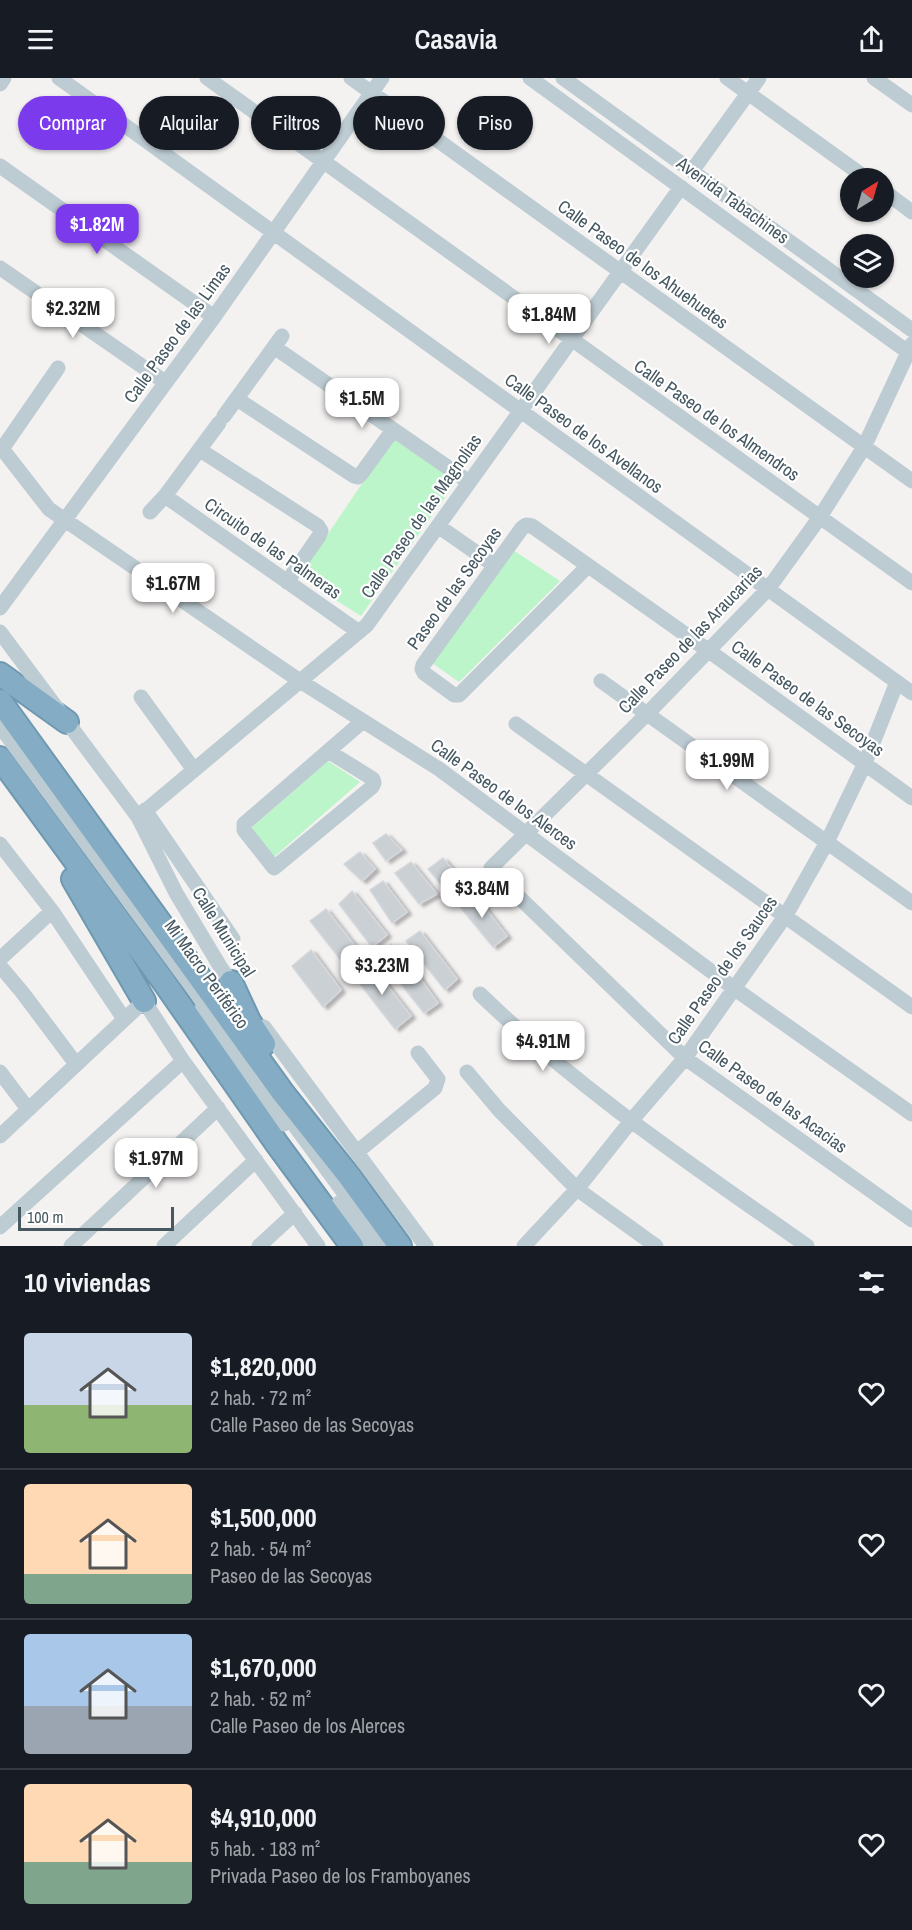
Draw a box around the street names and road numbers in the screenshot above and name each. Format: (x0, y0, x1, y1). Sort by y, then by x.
street label: Avenida Tabachines (671, 150, 794, 249)
street label: Calle Paseo de los Ahuehuetes (553, 194, 733, 334)
street label: Calle Paseo de las Limas (118, 258, 236, 408)
street label: Calle Paseo de los Almendros (629, 353, 805, 487)
street label: Calle Paseo de los Avellanos (500, 367, 668, 499)
street label: Calle Paseo de las Magnolias (355, 429, 487, 603)
street label: Circuito de las Palmeras (200, 491, 346, 605)
street label: Paseo de las Secoyas (401, 522, 507, 654)
street label: Calle Paseo de las Araucarias (612, 559, 768, 719)
street label: Calle Paseo de las Secoyas (726, 634, 890, 762)
street label: Calle Paseo de los Alerces (426, 732, 582, 856)
street label: Calle Municipal (186, 882, 262, 982)
street label: Calle Paseo de los Sauces (661, 891, 783, 1049)
street label: Mi Macro Periférico (159, 914, 255, 1034)
street label: Calle Paseo de las Acacias (693, 1033, 853, 1159)

